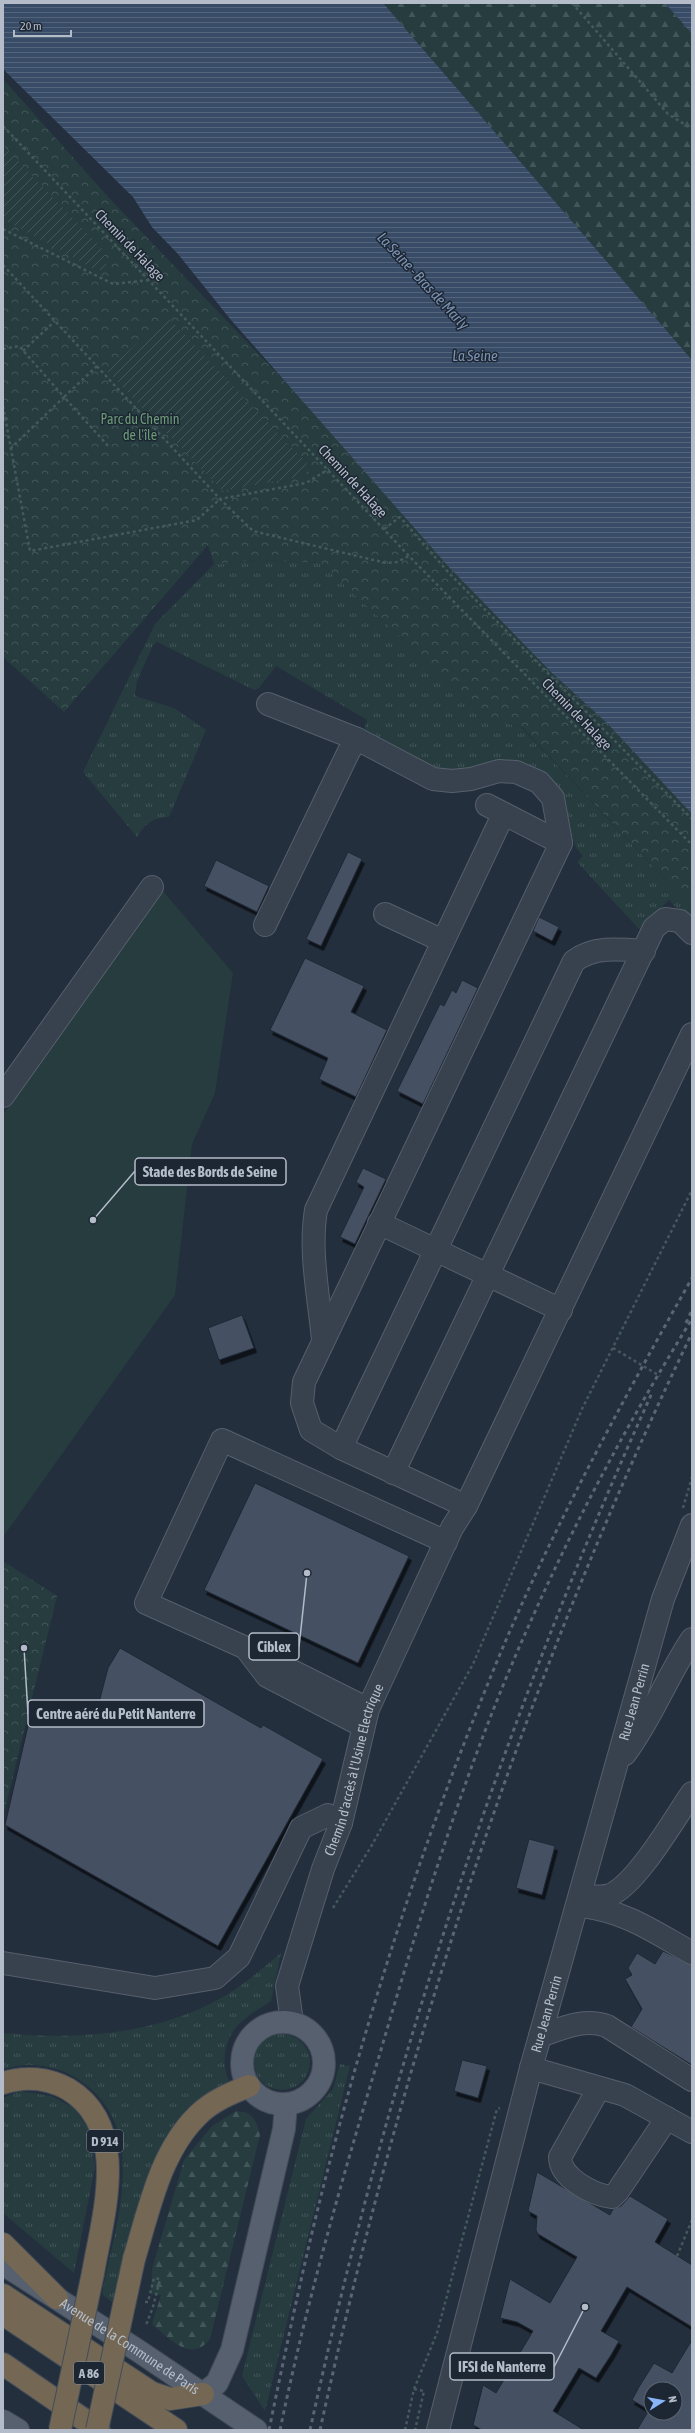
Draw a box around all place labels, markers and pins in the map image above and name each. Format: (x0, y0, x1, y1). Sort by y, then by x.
callout: Stade des Bords de Seine (135, 1158, 286, 1185)
callout: Ciblex (249, 1633, 299, 1660)
callout: Centre aéré du Petit Nanterre (28, 1700, 204, 1727)
callout: IFSI de Nanterre (450, 2353, 554, 2380)

